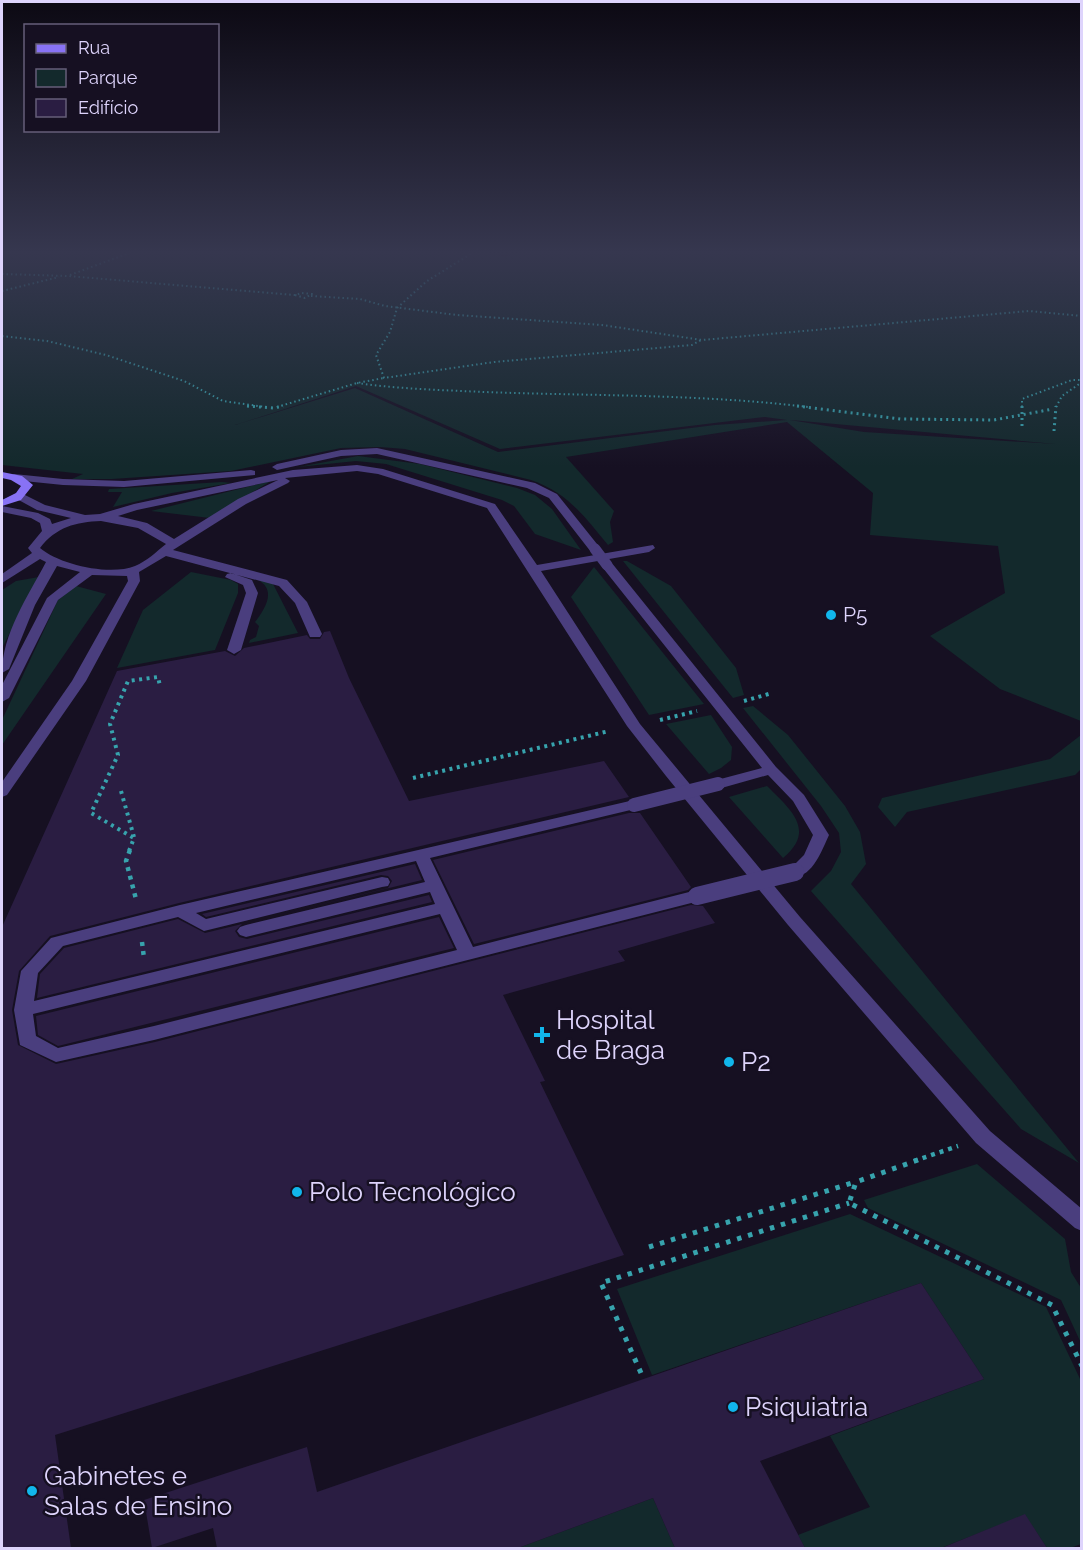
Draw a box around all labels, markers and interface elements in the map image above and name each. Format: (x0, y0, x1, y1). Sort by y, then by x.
legend (24, 24, 219, 132)
text: Rua (78, 37, 110, 58)
text: Parque (78, 67, 138, 88)
text: Edifício (78, 97, 138, 118)
place label: P5 (843, 602, 868, 627)
marker: P5 (824, 608, 838, 622)
place label: Hospital de Braga (556, 1005, 665, 1065)
marker: Hospital de Braga (533, 1026, 551, 1044)
place label: P2 (741, 1047, 771, 1077)
marker: P2 (722, 1055, 736, 1069)
place label: Polo Tecnológico (309, 1177, 516, 1207)
marker: Polo Tecnológico (290, 1185, 304, 1199)
place label: Psiquiatria (745, 1392, 868, 1422)
marker: Psiquiatria (726, 1400, 740, 1414)
place label: Gabinetes e Salas de Ensino (44, 1461, 232, 1521)
marker: Gabinetes e Salas de Ensino (25, 1484, 39, 1498)

